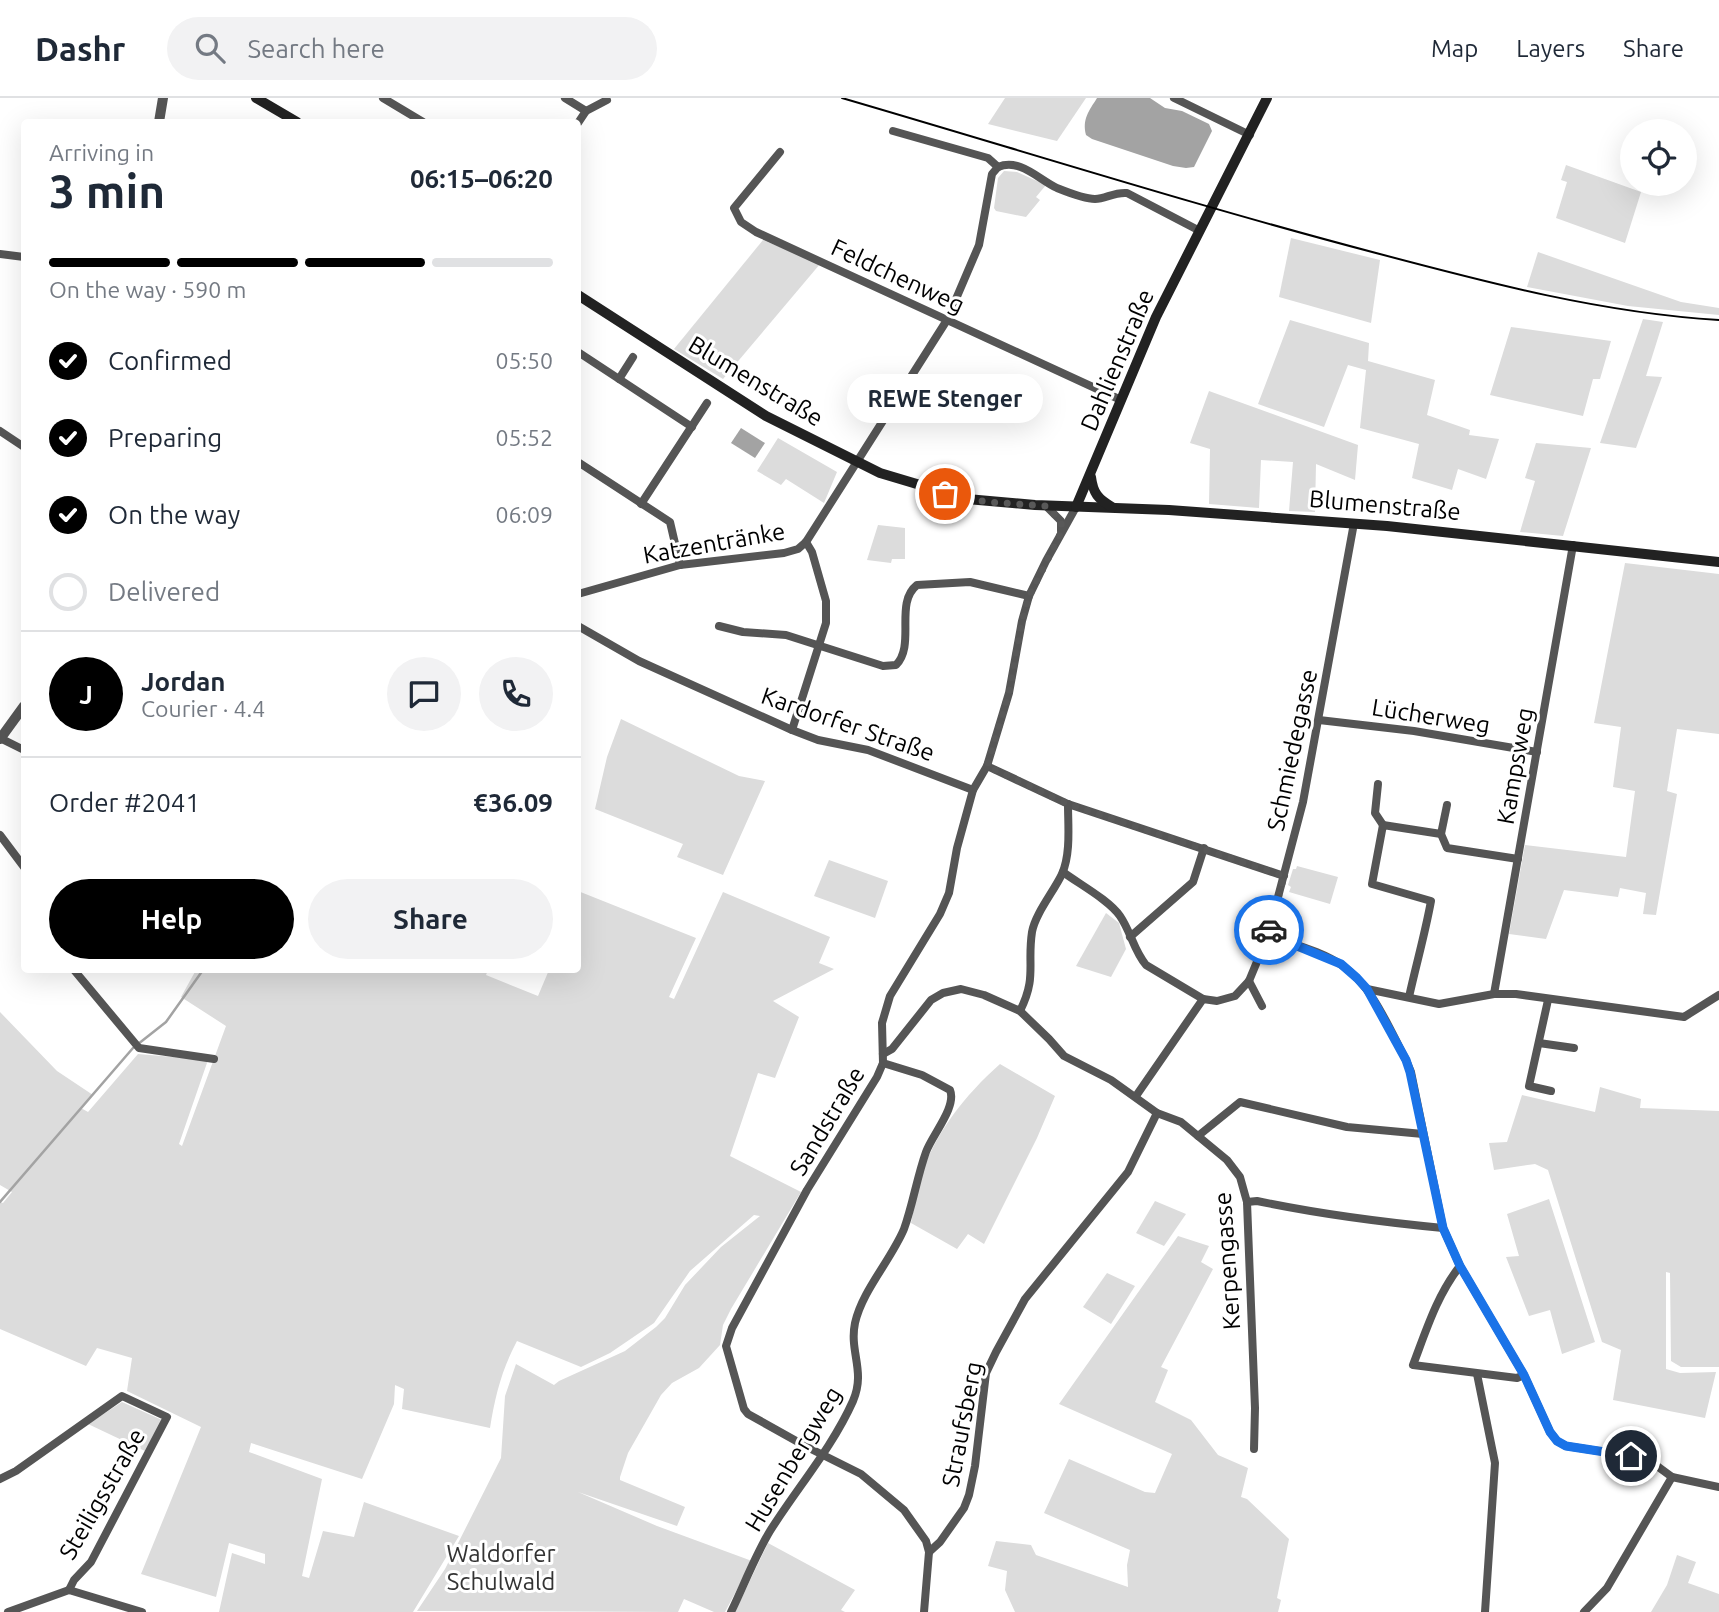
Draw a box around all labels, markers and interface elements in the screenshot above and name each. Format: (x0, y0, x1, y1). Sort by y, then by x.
search box (167, 17, 657, 80)
icon: search (191, 29, 229, 67)
text: Dashr (35, 30, 125, 67)
text: Search here (247, 34, 385, 63)
text: Map (1431, 35, 1478, 62)
text: Layers (1516, 35, 1585, 62)
text: Share (1623, 35, 1684, 62)
map controls (1620, 119, 1697, 196)
button: locate (1620, 119, 1697, 196)
text: Arriving in (49, 140, 154, 165)
text: 06:15–06:20 (410, 164, 553, 193)
text: 3 min (49, 165, 165, 217)
street label: Feldchenweg (827, 233, 969, 319)
text: On the way · 590 m (49, 277, 246, 302)
street label: Dahlienstraße (1075, 285, 1159, 435)
street label: Blumenstraße (684, 330, 828, 432)
icon: check (49, 342, 87, 380)
text: Confirmed (108, 346, 232, 375)
text: 05:50 (495, 348, 553, 373)
callout: REWE Stenger (847, 375, 1043, 424)
text: REWE Stenger (867, 386, 1023, 411)
icon: check (49, 419, 87, 457)
text: Preparing (108, 423, 222, 452)
text: 05:52 (495, 425, 553, 450)
pin (915, 464, 975, 524)
icon: bag (926, 475, 964, 513)
street label: Blumenstraße (1308, 485, 1462, 525)
icon: check (49, 496, 87, 534)
text: On the way (108, 500, 240, 529)
text: 06:09 (495, 502, 553, 527)
street label: Katzentränke (641, 517, 787, 569)
text: Delivered (108, 577, 220, 606)
button: chat (387, 657, 461, 731)
button: phone (479, 657, 553, 731)
text: Jordan (141, 667, 226, 696)
street label: Schmiedegasse (1262, 667, 1322, 833)
text: J (79, 680, 93, 709)
street label: Kardorfer Straße (758, 682, 938, 766)
street label: Lücherweg (1370, 693, 1492, 739)
text: Courier · 4.4 (141, 696, 265, 721)
street label: Kampsweg (1491, 706, 1539, 826)
text: Order #2041 (49, 788, 200, 817)
text: €36.09 (473, 788, 553, 817)
button: Help (49, 879, 294, 959)
button: Share (308, 879, 553, 959)
courier (1234, 895, 1304, 965)
icon: car (1250, 911, 1288, 949)
street label: Sandstraße (784, 1062, 870, 1180)
street label: Kerpengasse (1209, 1191, 1245, 1331)
street label: Straufsberg (937, 1359, 987, 1489)
street label: Husenbergweg (739, 1382, 847, 1536)
street label: Steiligsstraße (54, 1424, 150, 1564)
pin (1601, 1426, 1661, 1486)
icon: home (1612, 1437, 1650, 1475)
park label: Waldorfer Schulwald (447, 1540, 555, 1595)

